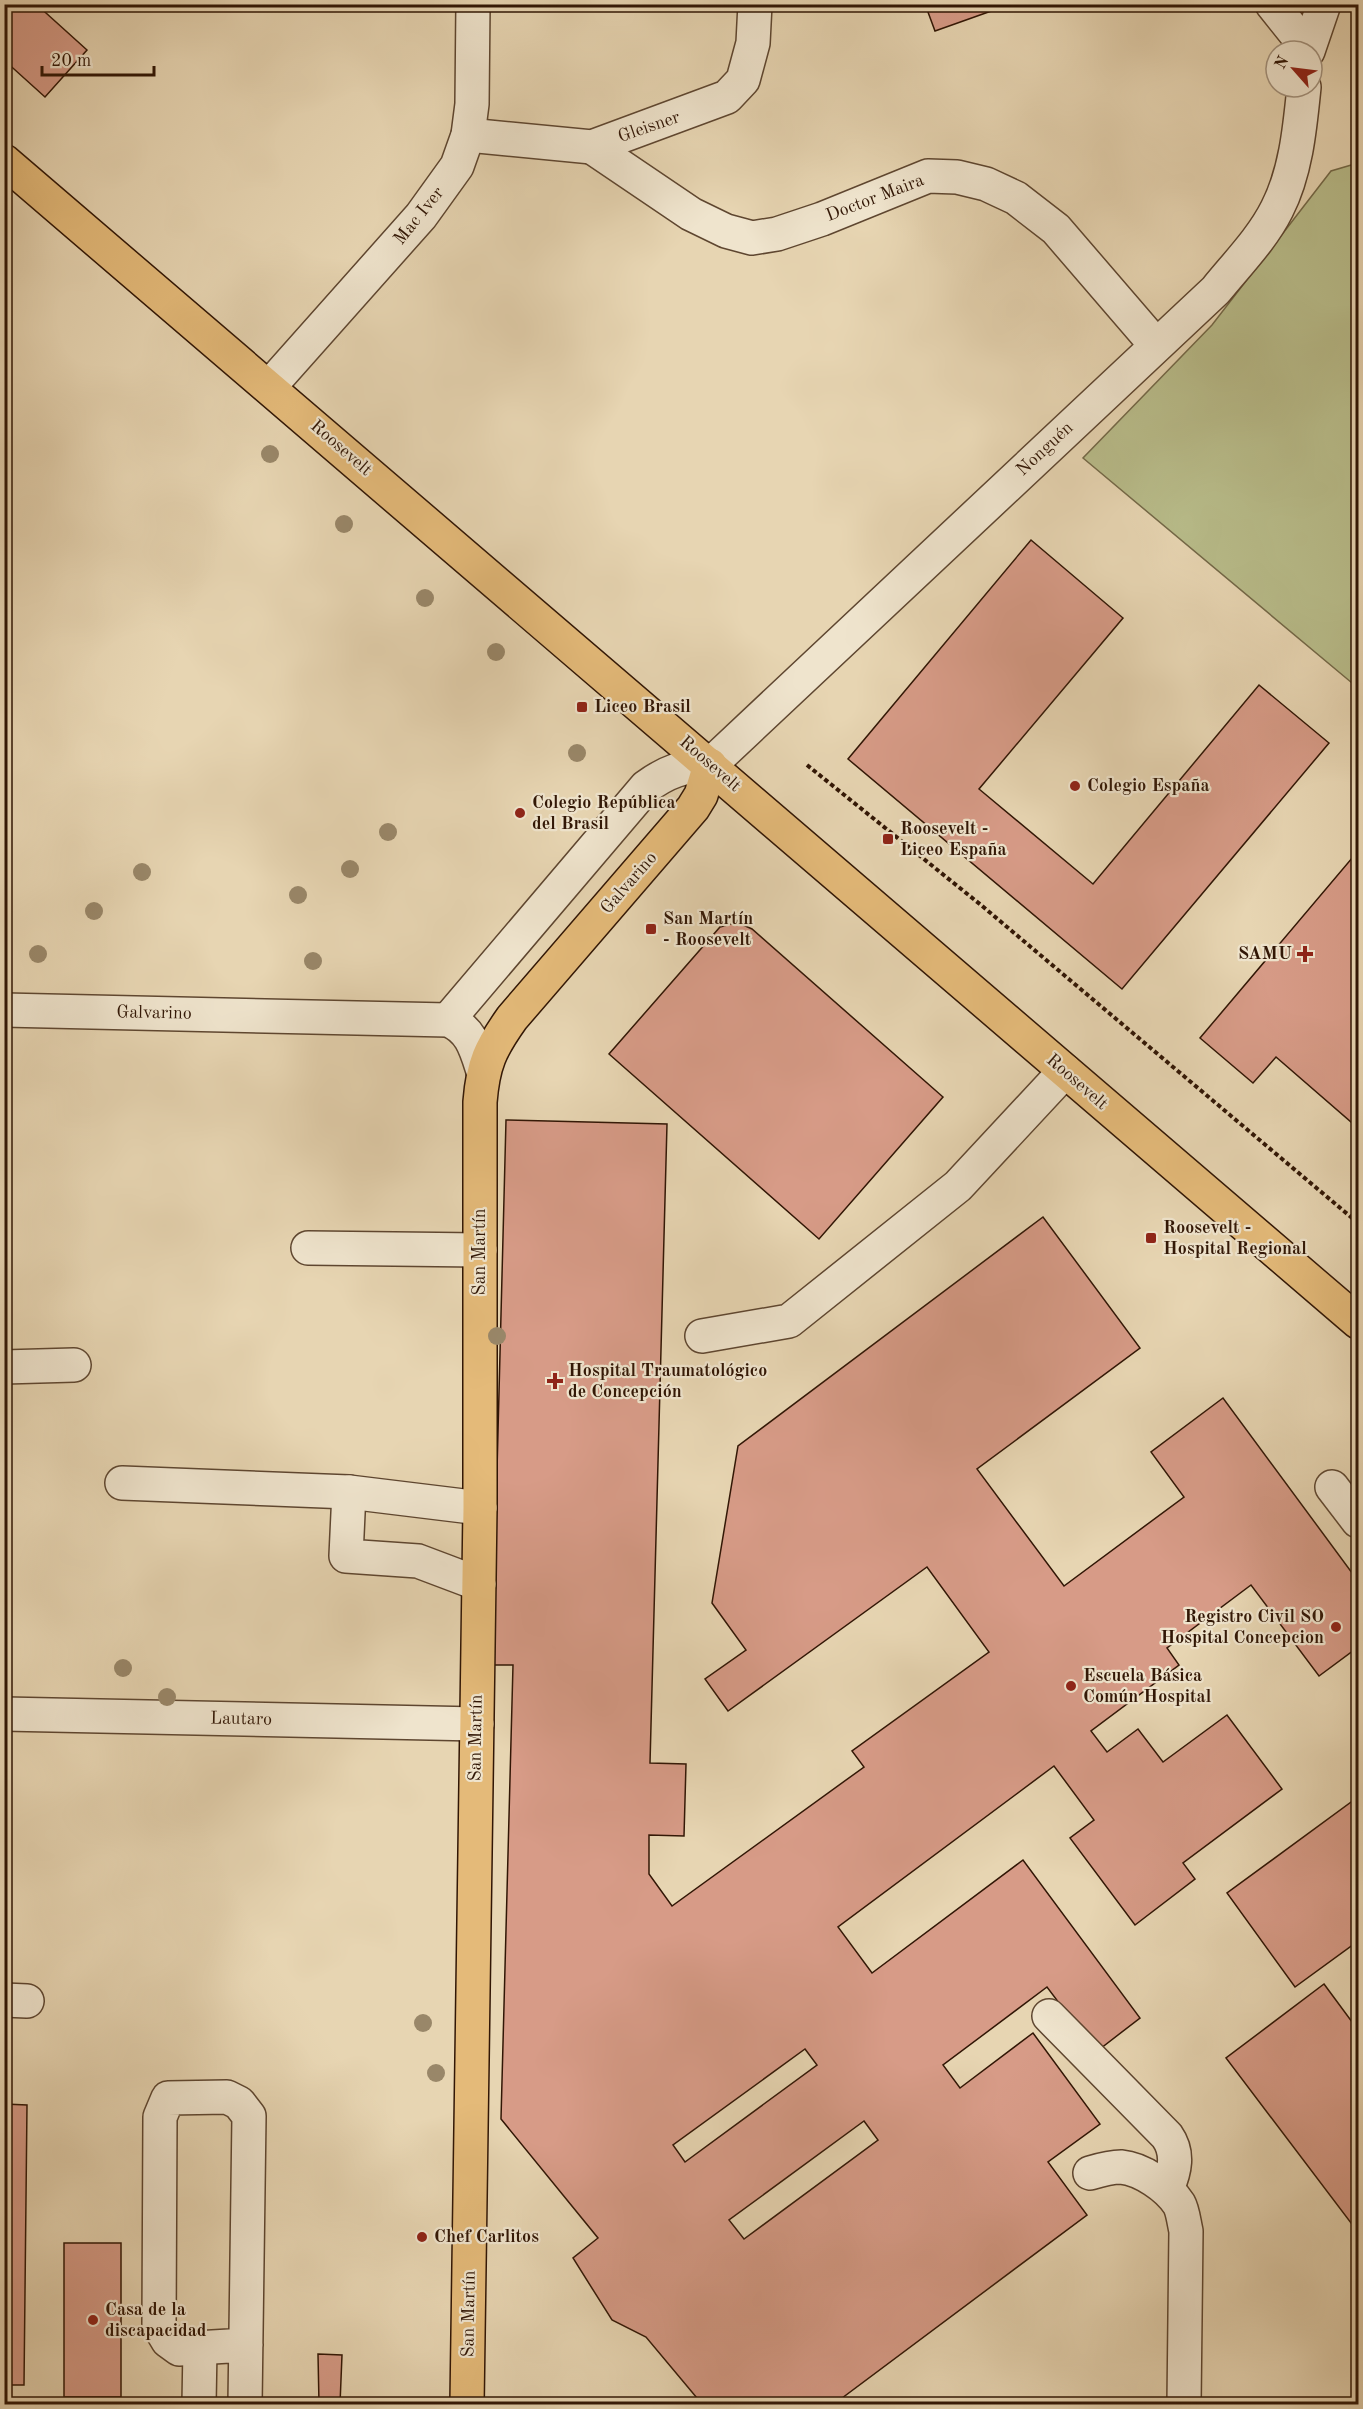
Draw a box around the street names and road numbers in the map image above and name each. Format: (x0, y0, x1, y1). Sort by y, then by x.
street label: Gleisner (616, 108, 683, 146)
street label: Doctor Maira (823, 171, 927, 225)
street label: Mac Iver (391, 183, 448, 248)
street label: Roosevelt (307, 417, 375, 479)
street label: Nonguén (1013, 418, 1077, 479)
street label: Roosevelt (676, 733, 744, 795)
street label: Galvarino (597, 849, 661, 917)
street label: Galvarino (116, 1003, 192, 1023)
street label: Roosevelt (1043, 1051, 1111, 1113)
street label: San Martín (471, 1208, 489, 1296)
street label: San Martín (466, 1694, 486, 1782)
street label: Lautaro (210, 1709, 272, 1729)
street label: San Martín (459, 2270, 479, 2358)

